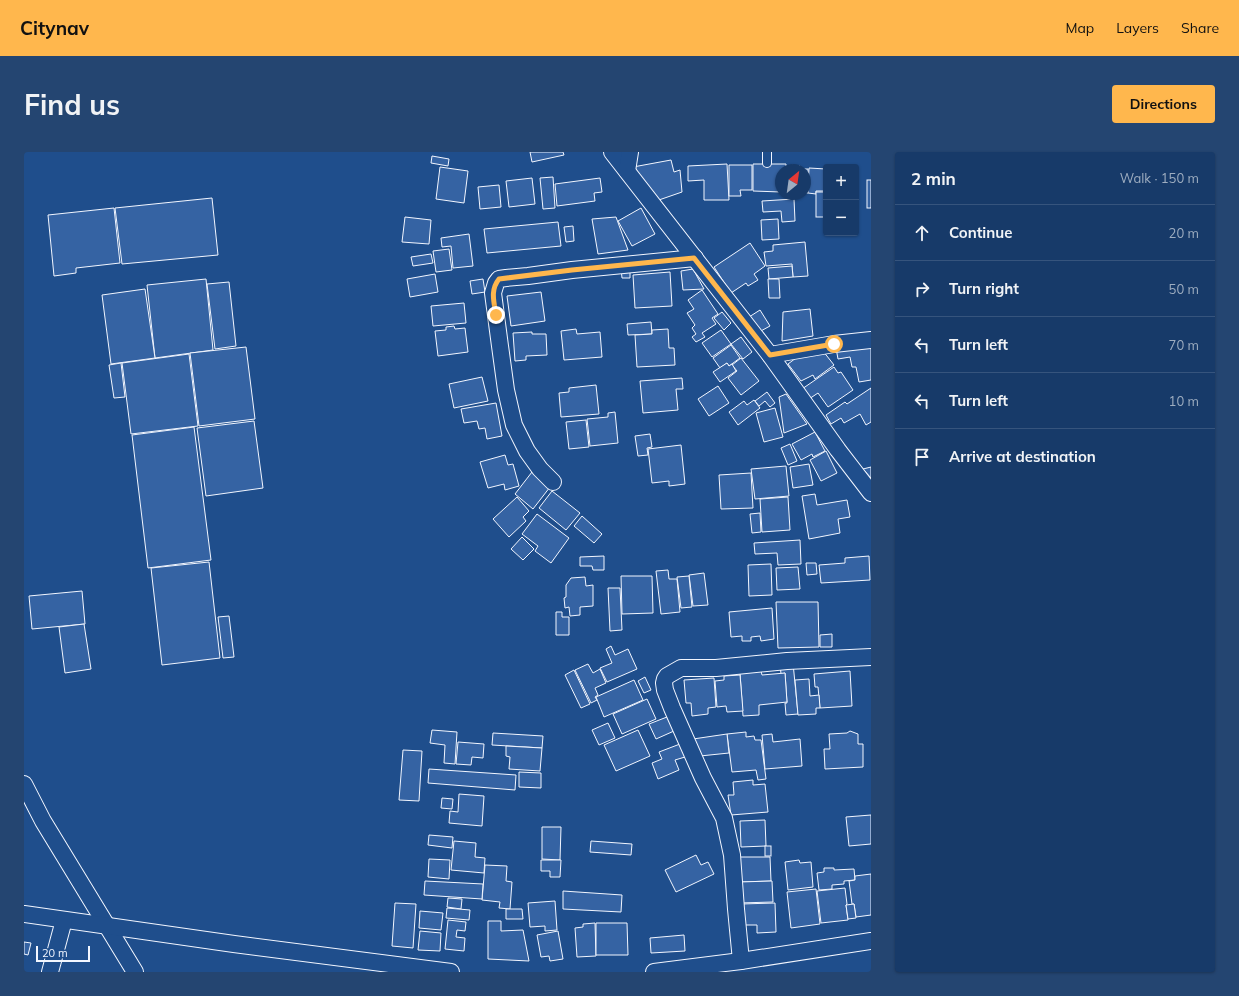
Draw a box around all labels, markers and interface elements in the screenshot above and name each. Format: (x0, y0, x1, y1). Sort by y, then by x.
text: Citynav (20, 16, 89, 40)
text: Map (1065, 19, 1094, 37)
text: Layers (1116, 19, 1159, 37)
text: Share (1181, 19, 1219, 37)
button: Directions (1112, 85, 1215, 123)
text: Find us (24, 87, 120, 122)
north arrow (775, 164, 811, 200)
map controls (823, 164, 859, 236)
button: + (823, 164, 859, 200)
text: 2 min (911, 168, 956, 189)
text: Walk · 150 m (1120, 170, 1199, 186)
button: − (823, 200, 859, 236)
icon: ahead (911, 222, 933, 244)
text: Continue (949, 223, 1012, 242)
text: 20 m (1169, 225, 1199, 241)
icon: right (911, 278, 933, 300)
text: Turn right (949, 279, 1019, 298)
text: 50 m (1169, 281, 1199, 297)
route end (487, 306, 505, 324)
icon: left (911, 334, 933, 356)
route start (825, 335, 843, 353)
text: Turn left (949, 335, 1008, 354)
text: 70 m (1169, 337, 1199, 353)
icon: left (911, 390, 933, 412)
text: Turn left (949, 391, 1008, 410)
text: 10 m (1169, 393, 1199, 409)
icon: arrive (911, 446, 933, 468)
text: Arrive at destination (949, 447, 1096, 466)
scale bar (36, 944, 90, 963)
text: 20 m (42, 946, 68, 960)

